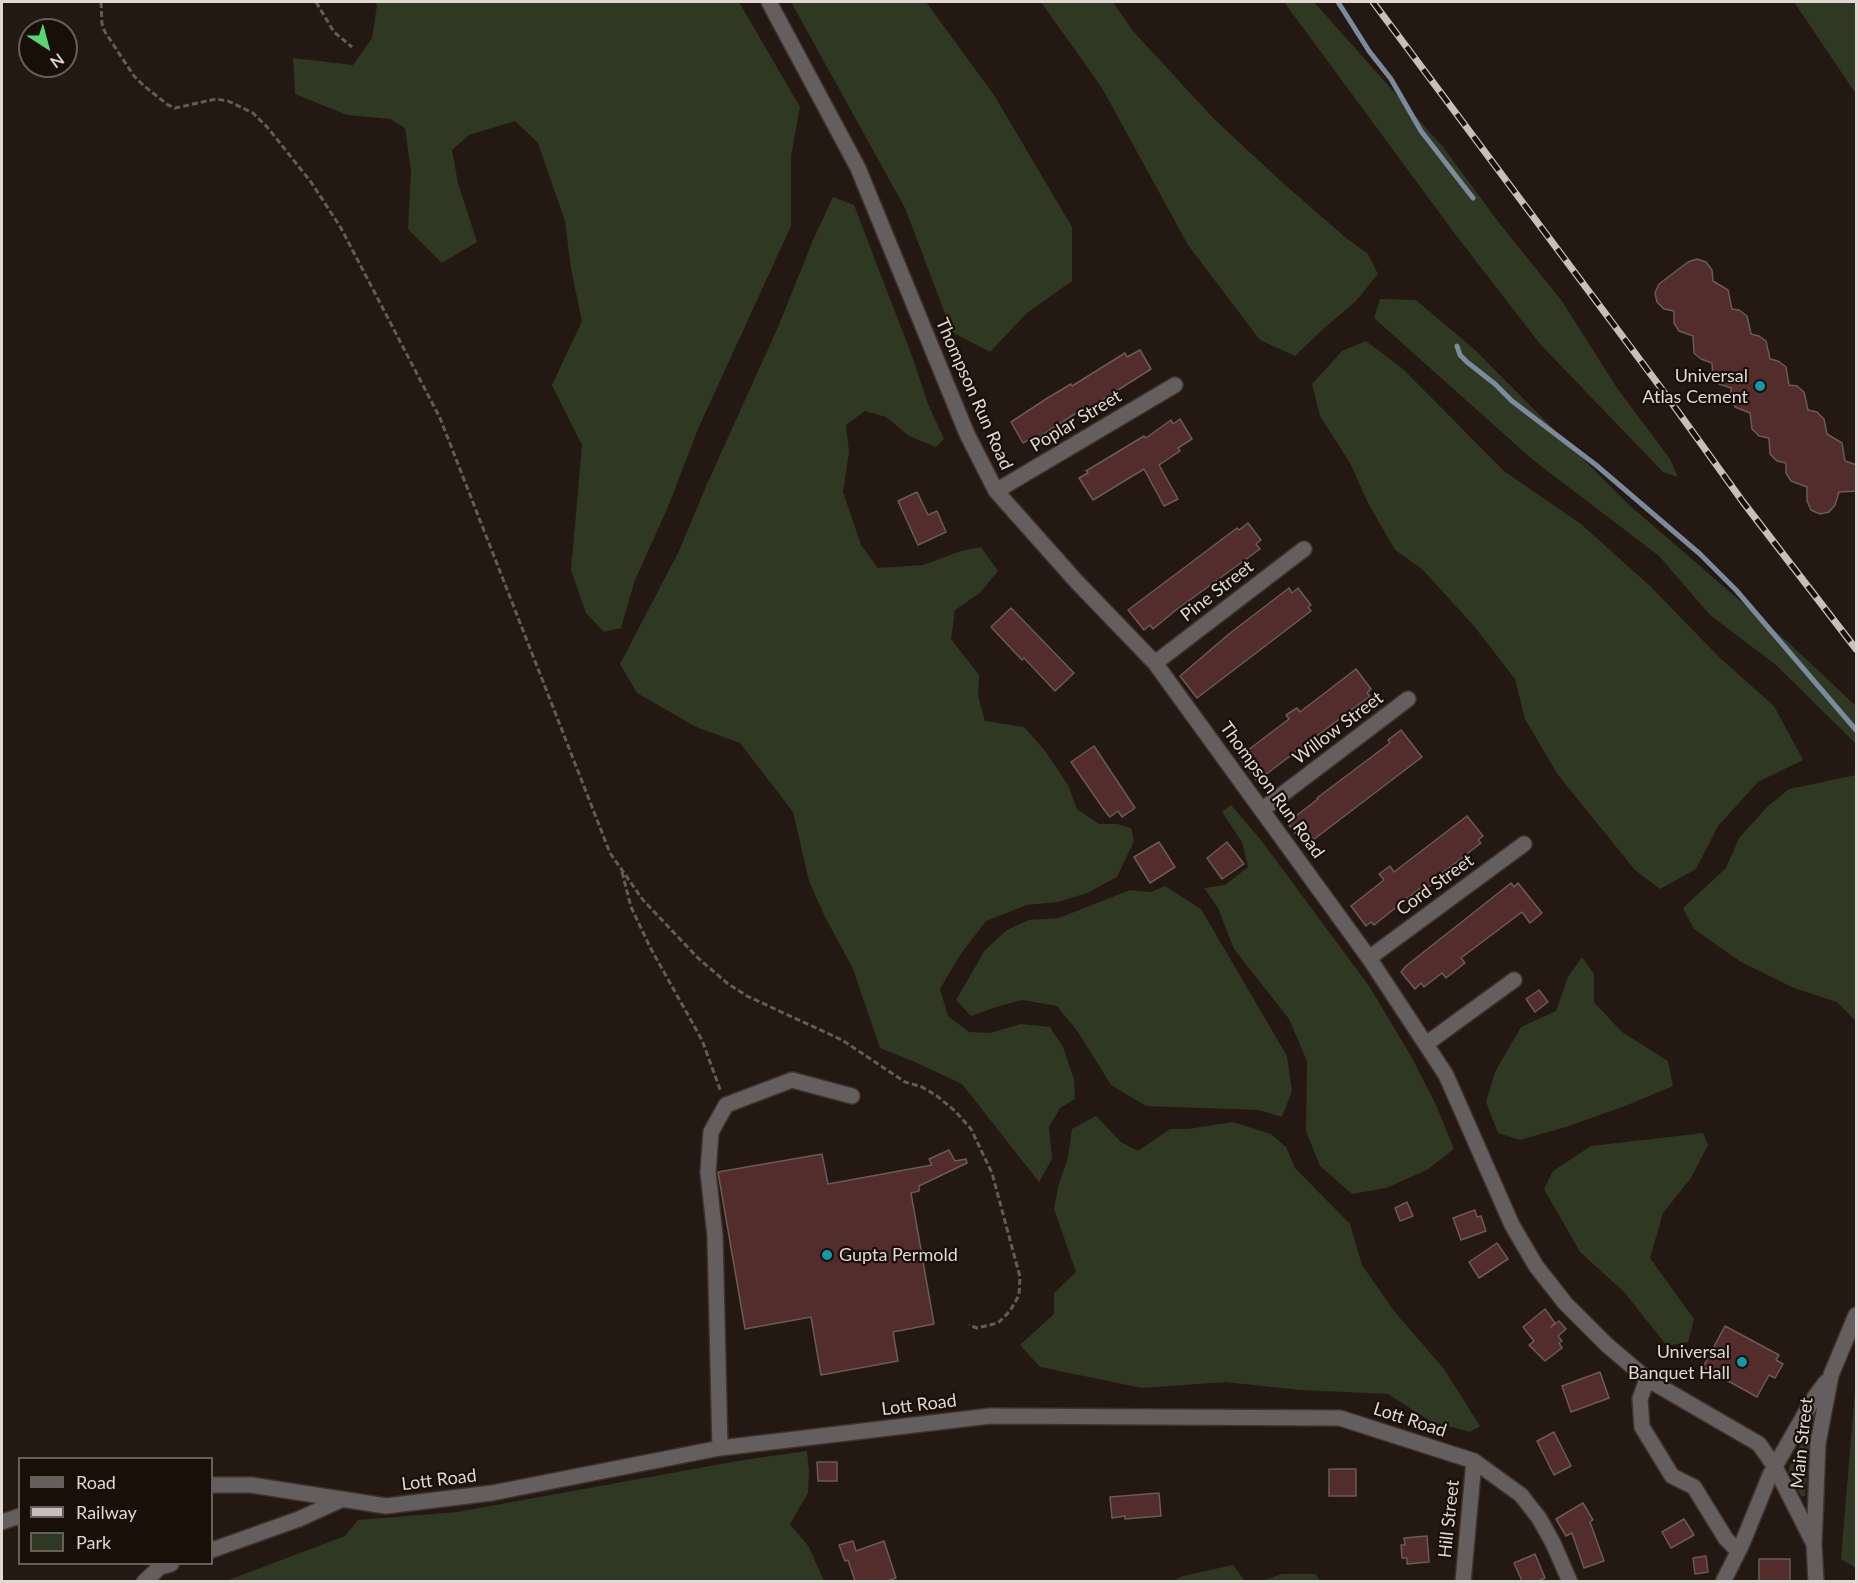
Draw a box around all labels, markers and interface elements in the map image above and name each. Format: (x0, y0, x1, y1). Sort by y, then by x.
north arrow (18, 18, 78, 78)
text: N (47, 50, 68, 73)
street label: Thompson Run Road (931, 315, 1017, 473)
place label: Universal Atlas Cement (1642, 365, 1748, 407)
marker: Universal Atlas Cement (1753, 379, 1767, 393)
street label: Poplar Street (1027, 385, 1125, 457)
street label: Pine Street (1176, 556, 1258, 626)
street label: Willow Street (1289, 687, 1387, 769)
street label: Thompson Run Road (1215, 717, 1329, 863)
street label: Cord Street (1392, 850, 1478, 920)
place label: Gupta Permold (839, 1244, 958, 1266)
marker: Gupta Permold (820, 1248, 834, 1262)
place label: Universal Banquet Hall (1628, 1341, 1730, 1384)
marker: Universal Banquet Hall (1735, 1355, 1749, 1369)
street label: Lott Road (880, 1390, 958, 1420)
street label: Main Street (1786, 1396, 1818, 1490)
street label: Lott Road (1371, 1398, 1449, 1442)
legend (18, 1457, 213, 1565)
street label: Lott Road (400, 1465, 478, 1495)
text: Road (76, 1471, 116, 1493)
street label: Hill Street (1434, 1479, 1464, 1559)
text: Railway (76, 1501, 137, 1523)
text: Park (76, 1531, 111, 1553)

